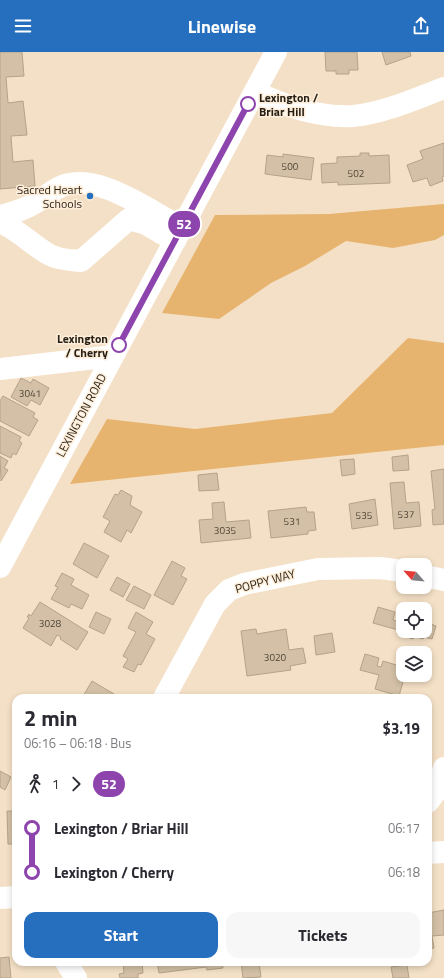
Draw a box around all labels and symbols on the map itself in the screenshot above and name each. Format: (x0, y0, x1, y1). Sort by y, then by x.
place label: Lexington / Briar Hill (259, 88, 319, 121)
marker: Lexington / Briar Hill (240, 96, 256, 112)
house number: 500 (282, 159, 299, 174)
house number: 502 (348, 166, 364, 181)
place label: Sacred Heart Schools (17, 180, 83, 213)
marker: Sacred Heart Schools (85, 191, 95, 201)
line badge: 52 (166, 211, 202, 237)
place label: Lexington / Cherry (57, 329, 108, 362)
marker: Lexington / Cherry (111, 337, 127, 353)
street label: LEXINGTON ROAD (51, 370, 111, 460)
house number: 3041 (19, 386, 41, 401)
house number: 537 (398, 507, 414, 522)
house number: 535 (356, 508, 373, 523)
house number: 531 (284, 514, 300, 529)
house number: 3035 (214, 523, 237, 538)
north arrow (396, 558, 432, 594)
street label: POPPY WAY (233, 564, 298, 598)
house number: 3028 (39, 616, 62, 631)
house number: 3020 (264, 650, 287, 665)

